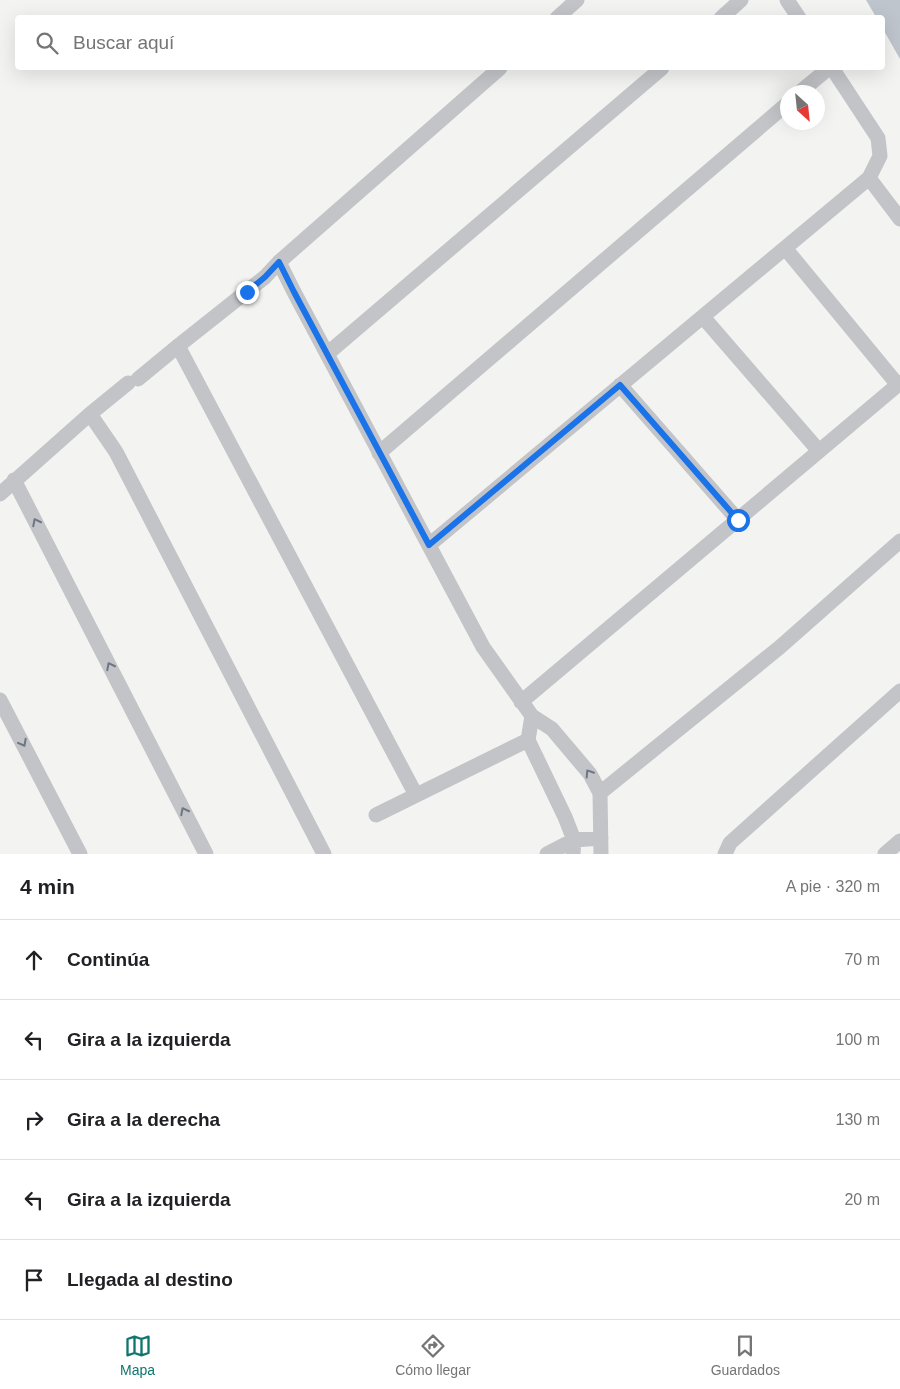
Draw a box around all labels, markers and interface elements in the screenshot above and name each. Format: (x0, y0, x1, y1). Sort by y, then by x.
search box (15, 15, 885, 70)
icon: search (33, 29, 61, 57)
text: Buscar aquí (73, 32, 174, 53)
north arrow (780, 85, 825, 130)
route end (236, 281, 259, 304)
route start (727, 509, 750, 532)
one-way arrow (32, 518, 42, 527)
one-way arrow (106, 662, 116, 671)
one-way arrow (16, 738, 26, 747)
one-way arrow (586, 770, 595, 779)
one-way arrow (180, 807, 190, 816)
text: 4 min (20, 875, 75, 898)
text: A pie · 320 m (786, 878, 880, 895)
icon: ahead (20, 946, 48, 974)
text: Continúa (67, 949, 149, 970)
text: 70 m (844, 951, 880, 968)
icon: left (20, 1026, 48, 1054)
text: Gira a la izquierda (67, 1029, 231, 1050)
text: 100 m (836, 1031, 880, 1048)
icon: right (20, 1106, 48, 1134)
text: Gira a la derecha (67, 1109, 220, 1130)
text: 130 m (836, 1111, 880, 1128)
icon: left (20, 1186, 48, 1214)
text: Gira a la izquierda (67, 1189, 231, 1210)
text: 20 m (844, 1191, 880, 1208)
icon: arrive (20, 1266, 48, 1294)
text: Llegada al destino (67, 1269, 233, 1290)
tab: Mapa (120, 1332, 155, 1378)
tab: Cómo llegar (395, 1332, 471, 1378)
tab: Guardados (711, 1332, 780, 1378)

